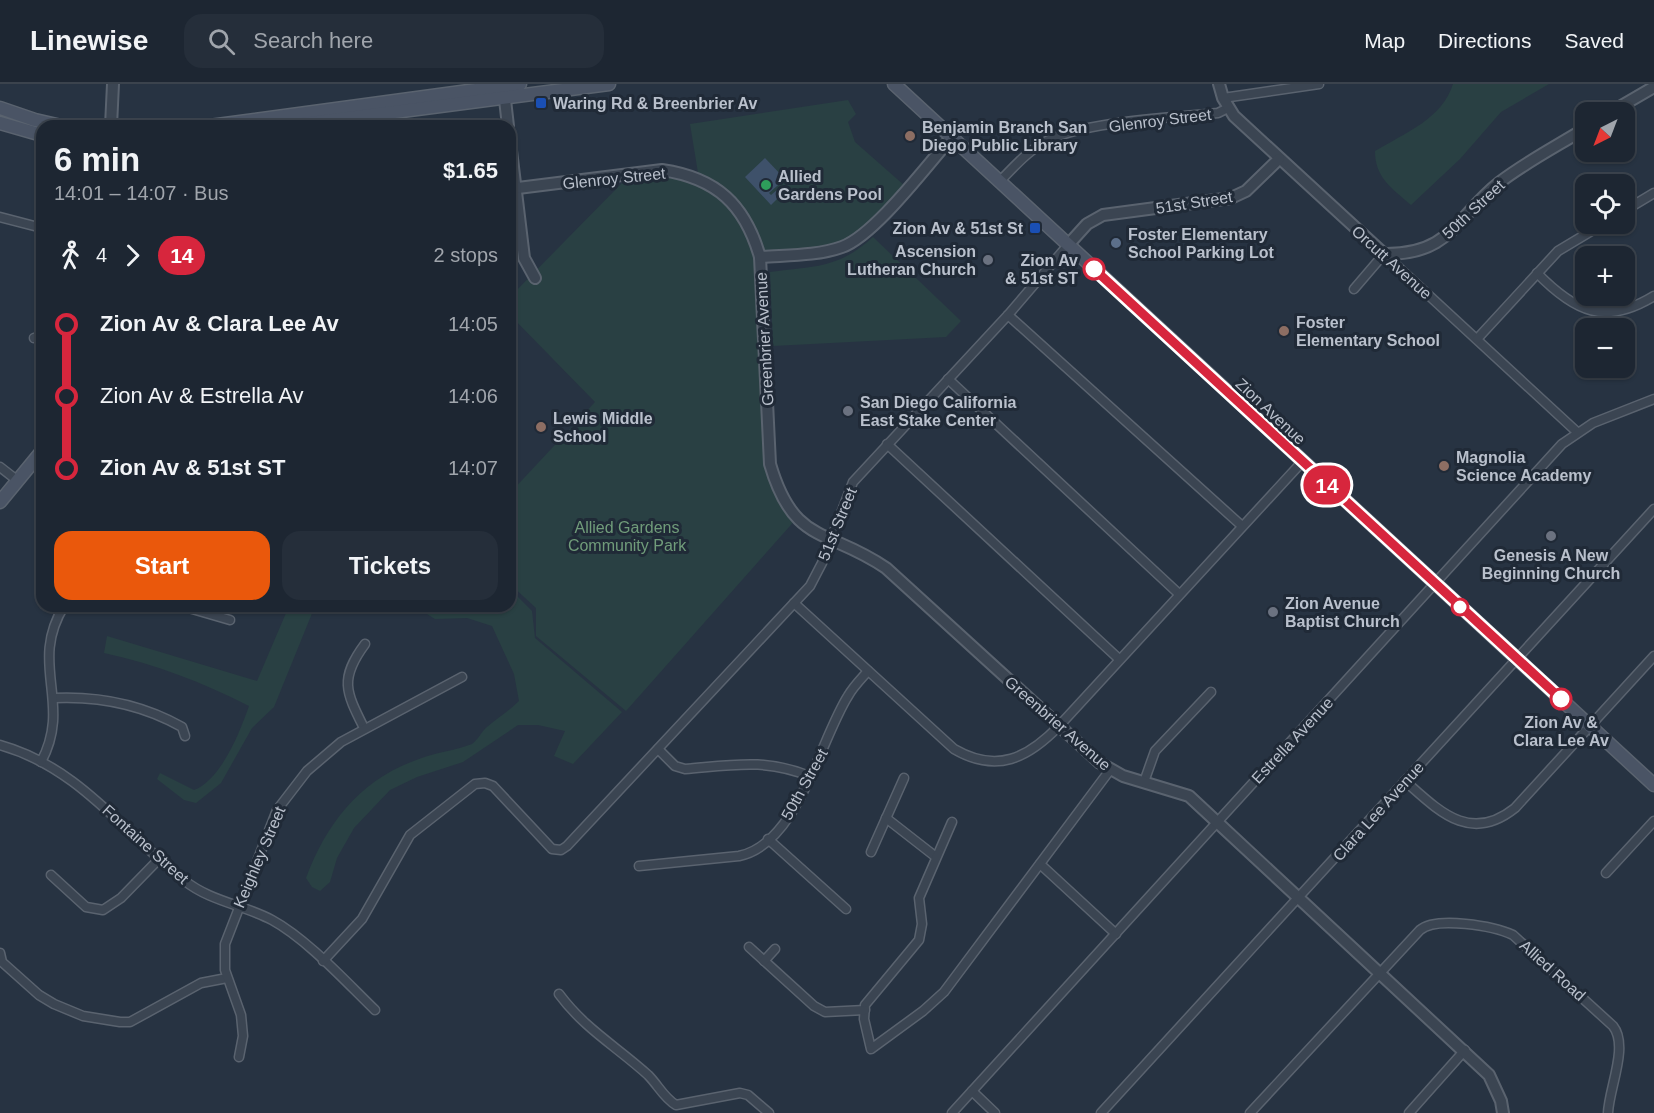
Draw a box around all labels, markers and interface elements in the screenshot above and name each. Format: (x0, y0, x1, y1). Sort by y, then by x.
search box (184, 14, 604, 68)
text: Linewise (30, 25, 148, 56)
icon: search (205, 25, 238, 58)
text: Search here (253, 28, 373, 53)
text: Map (1364, 29, 1405, 52)
text: Directions (1438, 29, 1531, 52)
text: Saved (1564, 29, 1624, 52)
place label: Waring Rd & Breenbrier Av (553, 95, 758, 112)
marker: Waring Rd & Breenbrier Av (534, 96, 548, 110)
north arrow (1575, 102, 1635, 162)
map controls (1575, 102, 1635, 378)
street label: Glenroy Street (1108, 106, 1213, 135)
place label: Benjamin Branch San Diego Public Library (922, 119, 1087, 154)
marker: Benjamin Branch San Diego Public Library (903, 129, 917, 143)
text: 6 min (54, 141, 140, 178)
text: $1.65 (443, 158, 498, 183)
street label: Glenroy Street (562, 165, 667, 192)
place label: Allied Gardens Pool (778, 168, 882, 203)
button: locate (1575, 174, 1635, 234)
street label: 50th Street (1439, 176, 1508, 242)
marker: Allied Gardens Pool (759, 178, 773, 192)
text: 14:01 – 14:07 · Bus (54, 182, 229, 204)
street label: 51st Street (1155, 188, 1234, 217)
place label: Zion Av & 51st St (893, 220, 1024, 237)
marker: Zion Av & 51st St (1028, 221, 1042, 235)
street label: Orcutt Avenue (1348, 222, 1435, 303)
place label: Foster Elementary School Parking Lot (1128, 226, 1274, 261)
marker: Foster Elementary School Parking Lot (1109, 236, 1123, 250)
icon: walk (54, 239, 87, 272)
icon: forward (116, 239, 149, 272)
place label: Ascension Lutheran Church (847, 243, 976, 278)
text: 4 (96, 244, 107, 266)
text: 14 (170, 244, 193, 267)
text: 2 stops (434, 244, 498, 266)
button: + (1575, 246, 1635, 306)
place label: Zion Av & 51st ST (1005, 252, 1078, 287)
marker: Ascension Lutheran Church (981, 253, 995, 267)
marker: Zion Av & 51st ST (1083, 258, 1105, 280)
street label: Greenbrier Avenue (752, 272, 776, 406)
text: Zion Av & Clara Lee Av (100, 311, 339, 336)
text: 14:05 (448, 313, 498, 335)
place label: Foster Elementary School (1296, 314, 1440, 349)
button: − (1575, 318, 1635, 378)
marker: Foster Elementary School (1277, 324, 1291, 338)
street label: Zion Avenue (1232, 375, 1309, 448)
text: Zion Av & Estrella Av (100, 383, 303, 408)
text: 14:06 (448, 385, 498, 407)
place label: San Diego California East Stake Center (860, 394, 1017, 429)
marker: San Diego California East Stake Center (841, 404, 855, 418)
place label: Lewis Middle School (553, 410, 653, 445)
marker: Lewis Middle School (534, 420, 548, 434)
place label: Magnolia Science Academy (1456, 449, 1592, 484)
text: Zion Av & 51st ST (100, 455, 285, 480)
text: 14:07 (448, 457, 498, 479)
marker: Magnolia Science Academy (1437, 459, 1451, 473)
line badge: 14 (1300, 466, 1354, 504)
text: 14 (1315, 474, 1339, 497)
street label: 51st Street (815, 485, 860, 563)
park label: Allied Gardens Community Park (568, 519, 687, 554)
marker: Genesis A New Beginning Church (1544, 529, 1558, 543)
button: Start (54, 531, 270, 600)
button: Tickets (282, 531, 498, 600)
place label: Genesis A New Beginning Church (1482, 547, 1620, 582)
place label: Zion Avenue Baptist Church (1285, 595, 1400, 630)
unlabelled marker (1451, 598, 1469, 616)
marker: Zion Avenue Baptist Church (1266, 605, 1280, 619)
street label: Greenbrier Avenue (1002, 673, 1114, 774)
marker: Zion Av & Clara Lee Av (1550, 688, 1572, 710)
street label: Estrella Avenue (1248, 694, 1336, 787)
place label: Zion Av & Clara Lee Av (1513, 714, 1609, 749)
street label: 50th Street (778, 745, 831, 823)
street label: Clara Lee Avenue (1330, 758, 1427, 864)
street label: Fontaine Street (99, 801, 192, 888)
street label: Keighley Street (230, 803, 289, 910)
street label: Allied Road (1517, 937, 1589, 1004)

